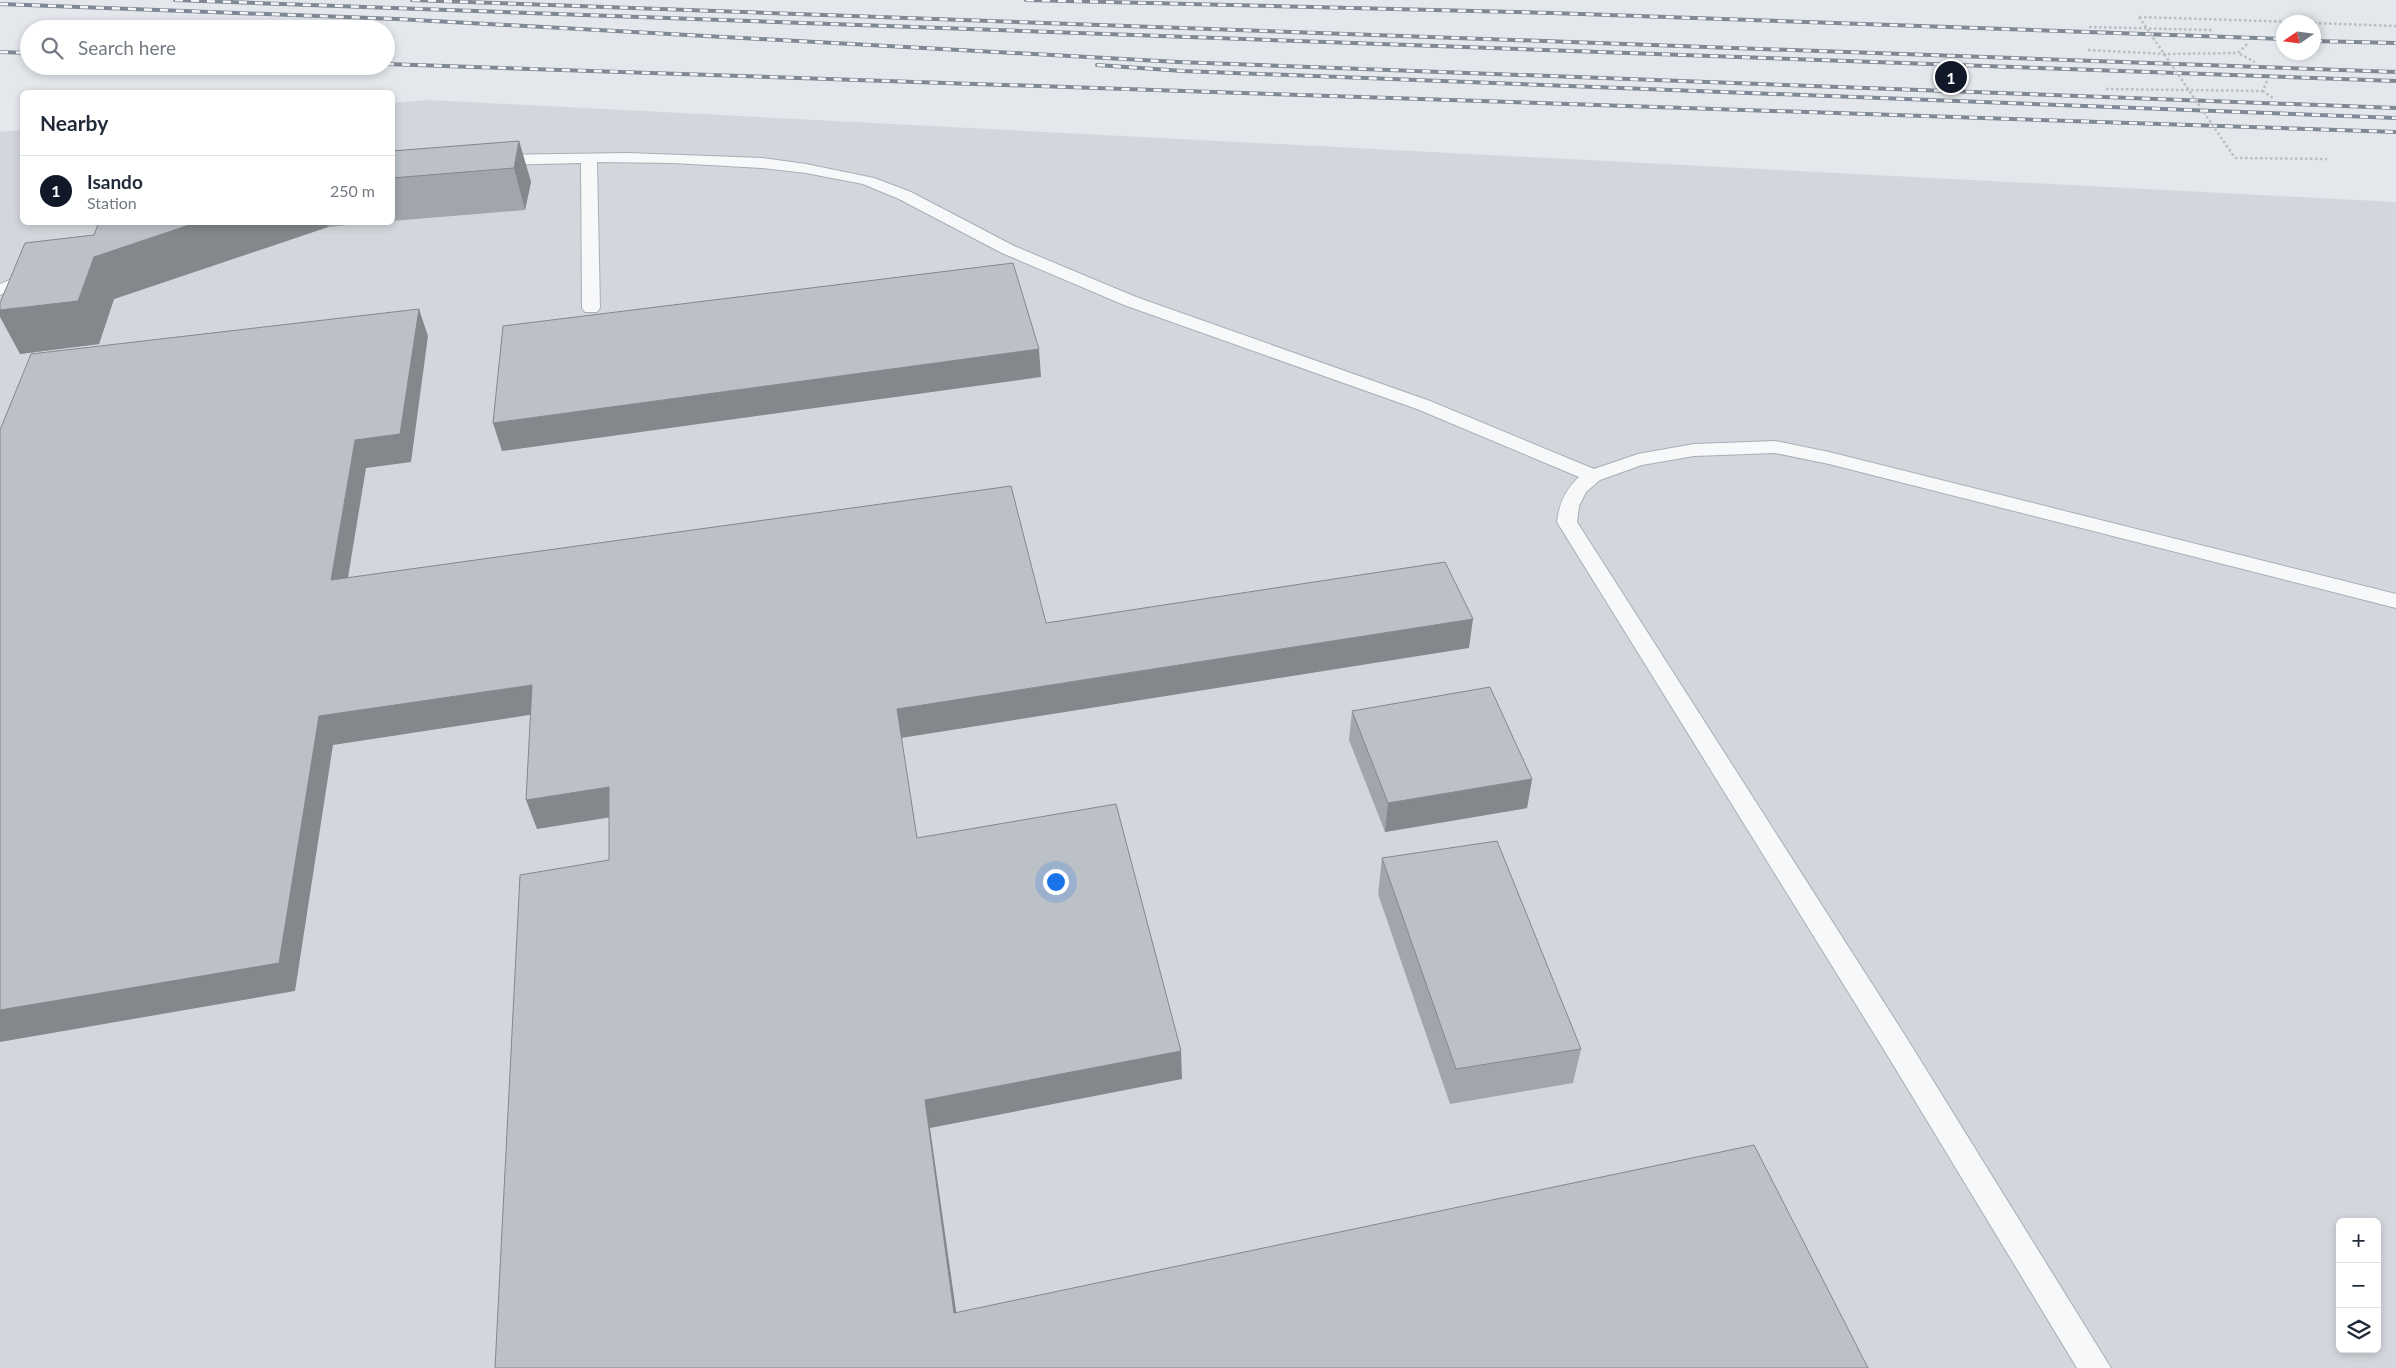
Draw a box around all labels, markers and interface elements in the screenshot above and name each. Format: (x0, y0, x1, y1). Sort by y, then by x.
north arrow (2276, 15, 2321, 60)
search box (20, 20, 395, 75)
icon: search (38, 34, 66, 62)
text: Search here (78, 36, 176, 59)
pin: 1 (1935, 58, 1967, 96)
text: Nearby (40, 110, 108, 135)
text: Isando (87, 170, 143, 193)
text: 1 (51, 181, 61, 200)
text: 250 m (330, 181, 375, 200)
text: Station (87, 193, 137, 212)
your location (1043, 869, 1069, 895)
map controls (2336, 1218, 2381, 1353)
button: + (2336, 1218, 2381, 1263)
button: − (2336, 1263, 2381, 1308)
button: layers (2336, 1308, 2381, 1353)

